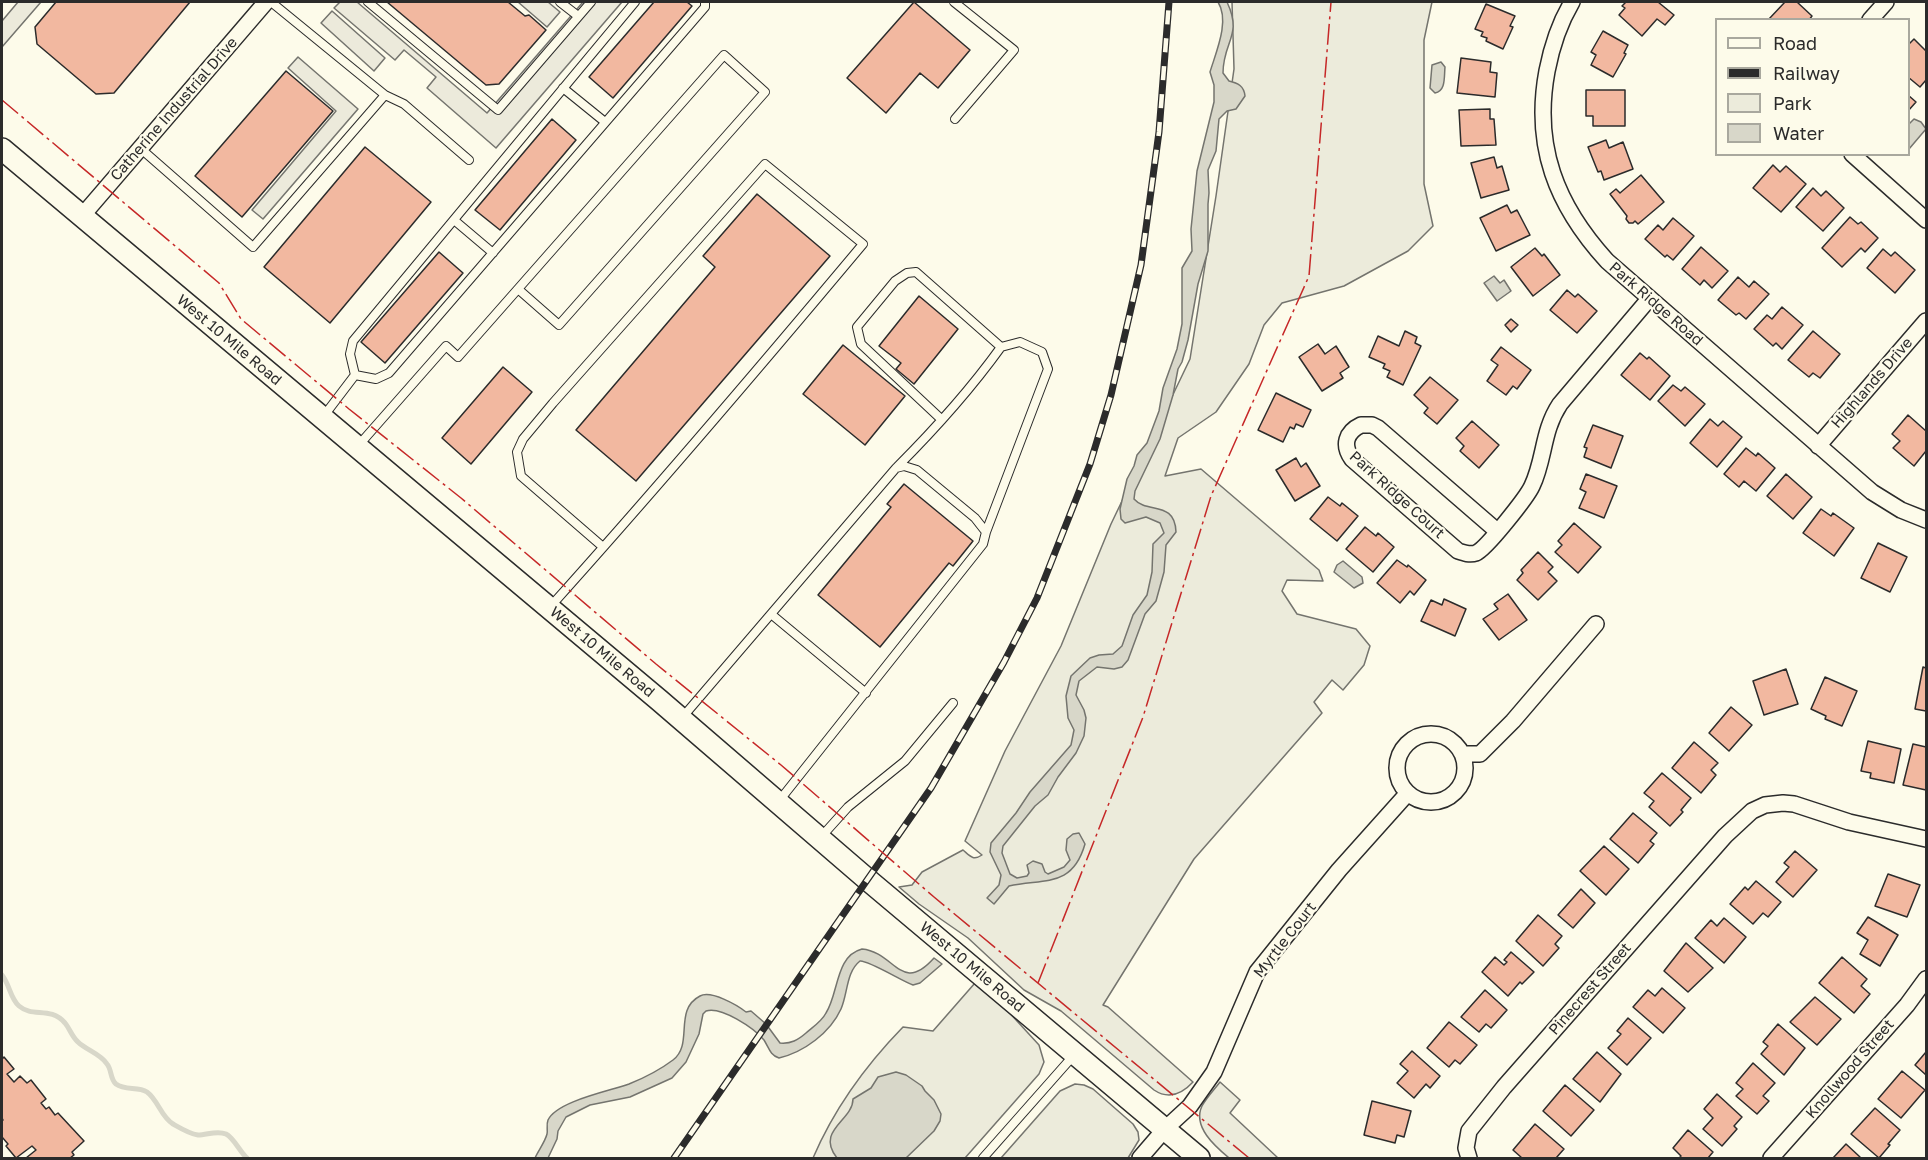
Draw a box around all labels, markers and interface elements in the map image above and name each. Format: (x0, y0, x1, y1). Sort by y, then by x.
legend (1715, 18, 1910, 156)
text: Road (1773, 32, 1817, 54)
street label: Catherine Industrial Drive (107, 34, 241, 184)
text: Railway (1773, 62, 1840, 84)
text: Park (1773, 92, 1812, 114)
text: Water (1773, 122, 1824, 144)
street label: Park Ridge Road (1606, 258, 1706, 350)
street label: West 10 Mile Road (173, 291, 285, 389)
street label: Highlands Drive (1828, 334, 1916, 432)
street label: Park Ridge Court (1346, 448, 1448, 542)
street label: West 10 Mile Road (546, 603, 658, 701)
street label: Myrtle Court (1250, 899, 1320, 981)
street label: West 10 Mile Road (916, 918, 1028, 1016)
street label: Pinecrest Street (1545, 939, 1635, 1039)
street label: Knollwood Street (1802, 1016, 1898, 1122)

